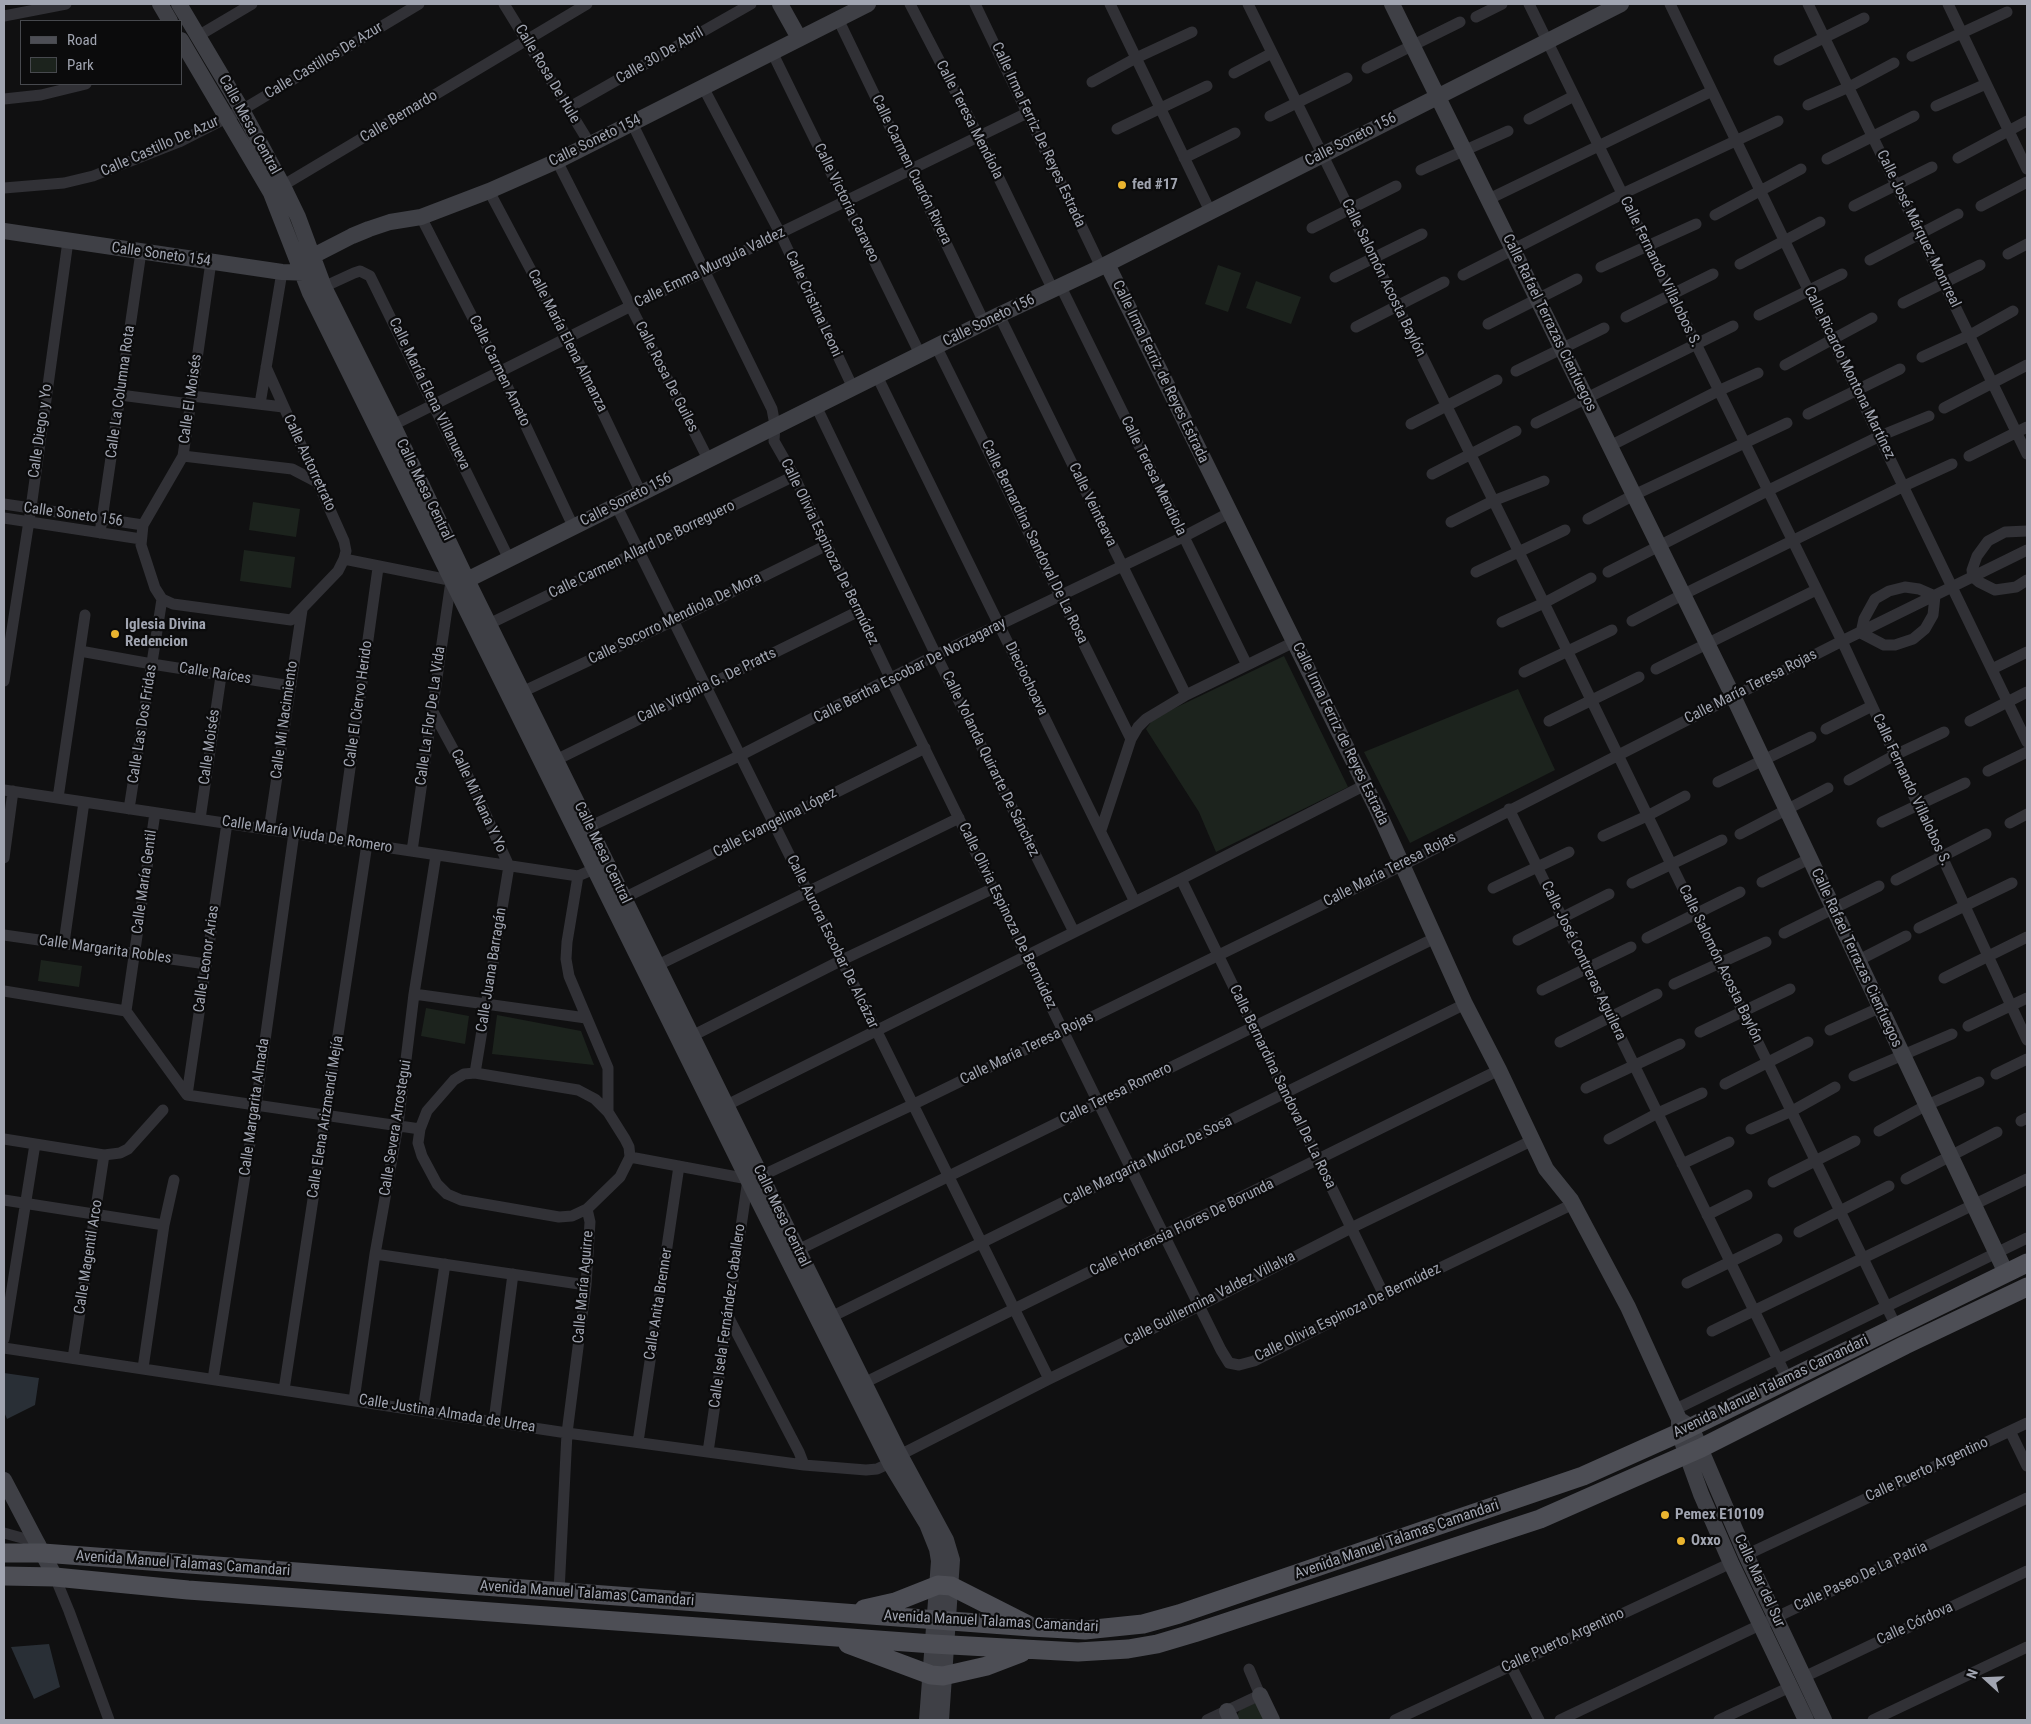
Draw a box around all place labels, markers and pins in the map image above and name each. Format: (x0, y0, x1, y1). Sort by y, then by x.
place label: fed #17 (1132, 176, 1178, 194)
marker: fed #17 (1116, 179, 1128, 191)
place label: Iglesia Divina Redencion (125, 616, 206, 651)
marker: Iglesia Divina Redencion (109, 628, 121, 640)
place label: Pemex E10109 (1675, 1506, 1764, 1524)
marker: Pemex E10109 (1659, 1509, 1671, 1521)
place label: Oxxo (1691, 1532, 1721, 1550)
marker: Oxxo (1675, 1535, 1687, 1547)

